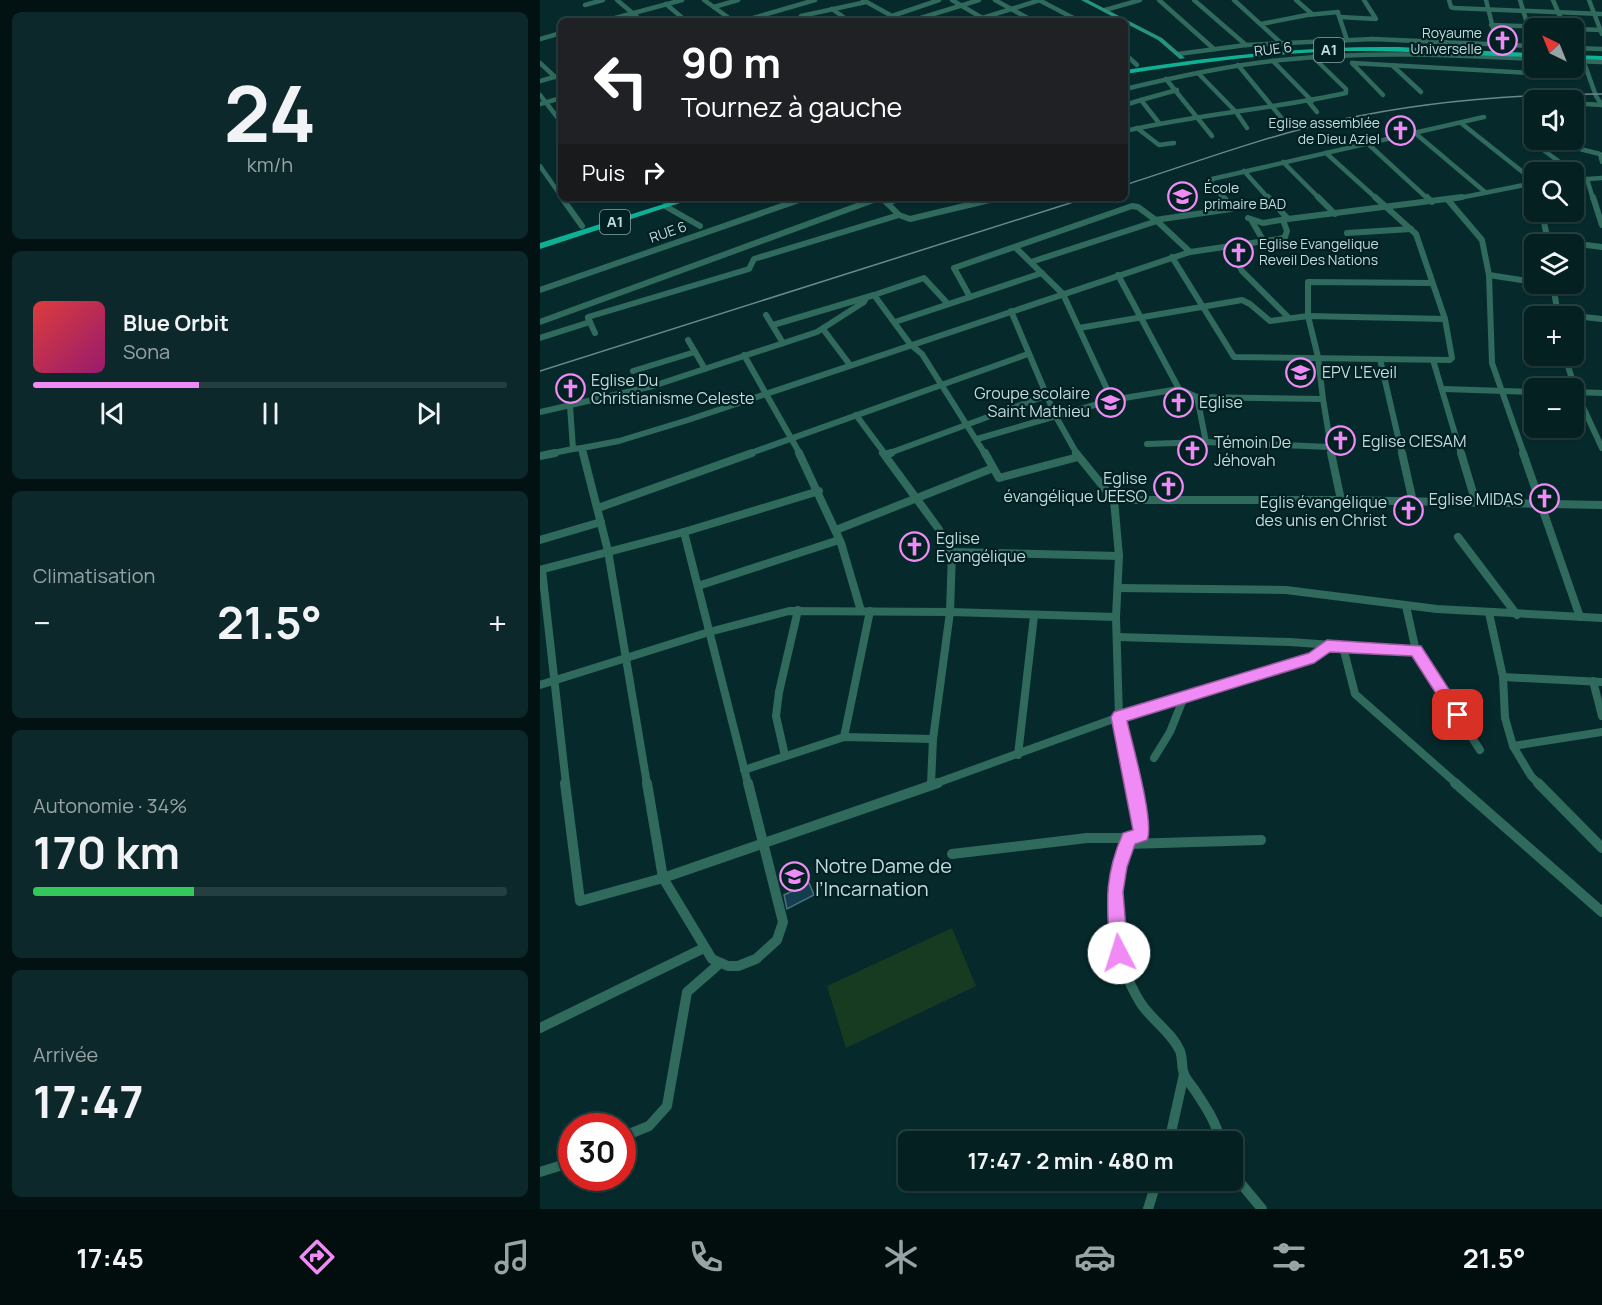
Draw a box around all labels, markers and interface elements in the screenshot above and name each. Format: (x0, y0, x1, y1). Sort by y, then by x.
north arrow (1524, 18, 1584, 78)
map controls (1524, 18, 1584, 438)
place label: Royaume Universelle (1411, 23, 1482, 58)
church icon: Royaume Universelle (1487, 25, 1519, 57)
text: 90 m (681, 33, 781, 91)
street label: RUE 6 (1253, 37, 1293, 60)
road number: A1 (1314, 38, 1344, 62)
icon: left (582, 42, 660, 120)
text: 24 (224, 59, 316, 165)
text: Tournez à gauche (681, 88, 902, 125)
button: sound (1524, 90, 1584, 150)
place label: Eglise assemblée de Dieu Aziel (1269, 113, 1380, 148)
church icon: Eglise assemblée de Dieu Aziel (1385, 115, 1417, 147)
text: km/h (247, 151, 293, 178)
icon: right (637, 156, 670, 189)
text: Puis (582, 158, 625, 188)
button: search (1524, 162, 1584, 222)
place label: École primaire BAD (1204, 178, 1286, 213)
school or university icon: École primaire BAD (1167, 180, 1199, 212)
road number: A1 (600, 210, 630, 234)
street label: RUE 6 (647, 216, 689, 247)
place label: Eglise Evangelique Reveil Des Nations (1259, 234, 1379, 269)
button: layers (1524, 234, 1584, 294)
church icon: Eglise Evangelique Reveil Des Nations (1222, 236, 1254, 268)
button: + (1524, 306, 1584, 366)
text: Blue Orbit (123, 308, 229, 338)
text: Sona (123, 338, 170, 365)
school or university icon: EPV L'Eveil (1285, 356, 1317, 388)
place label: EPV L'Eveil (1322, 361, 1397, 383)
place label: Eglise Du Christianisme Celeste (591, 369, 754, 409)
church icon: Eglise Du Christianisme Celeste (554, 373, 586, 405)
button: − (1524, 378, 1584, 438)
place label: Groupe scolaire Saint Mathieu (974, 382, 1090, 422)
school or university icon: Groupe scolaire Saint Mathieu (1095, 386, 1127, 418)
church icon: Eglise (1162, 386, 1194, 418)
place label: Eglise (1199, 391, 1243, 413)
icon: previous (96, 397, 129, 430)
icon: pause (254, 397, 287, 430)
icon: next (412, 397, 445, 430)
church icon: Eglise CIESAM (1325, 425, 1357, 457)
place label: Eglise CIESAM (1362, 430, 1466, 452)
place label: Témoin De Jéhovah (1214, 431, 1291, 471)
church icon: Témoin De Jéhovah (1177, 435, 1209, 467)
place label: Eglise évangélique UEESO (1004, 467, 1147, 507)
church icon: Eglise évangélique UEESO (1152, 471, 1184, 503)
church icon: Eglise MIDAS (1528, 483, 1560, 515)
place label: Eglise MIDAS (1429, 488, 1523, 510)
place label: Eglis évangélique des unis en Christ (1255, 491, 1387, 531)
church icon: Eglis évangélique des unis en Christ (1392, 495, 1424, 527)
place label: Eglise Evangélique (936, 527, 1026, 567)
church icon: Eglise Evangélique (899, 531, 931, 563)
text: Climatisation (33, 562, 155, 589)
text: 21.5° (217, 591, 322, 653)
text: − (33, 600, 51, 645)
text: + (488, 600, 507, 645)
pin (1432, 689, 1483, 740)
icon: arrive (1441, 698, 1474, 731)
text: Autonomie · 34% (33, 792, 187, 819)
text: 170 km (33, 821, 180, 883)
place label: Notre Dame de l’Incarnation (815, 852, 952, 902)
school or university icon: Notre Dame de l’Incarnation (778, 861, 810, 893)
position arrow (1087, 921, 1151, 985)
text: Arrivée (33, 1041, 98, 1068)
text: 17:47 (33, 1070, 144, 1132)
speed limit sign: 30 (558, 1113, 636, 1191)
text: 17:47 · 2 min · 480 m (967, 1146, 1174, 1176)
icon: directions (296, 1236, 338, 1278)
icon: music (491, 1236, 533, 1278)
icon: phone (685, 1236, 727, 1278)
icon: climate (880, 1236, 922, 1278)
icon: car (1074, 1236, 1116, 1278)
icon: filters (1268, 1236, 1310, 1278)
text: 17:45 (76, 1239, 144, 1276)
text: 21.5° (1463, 1239, 1526, 1276)

